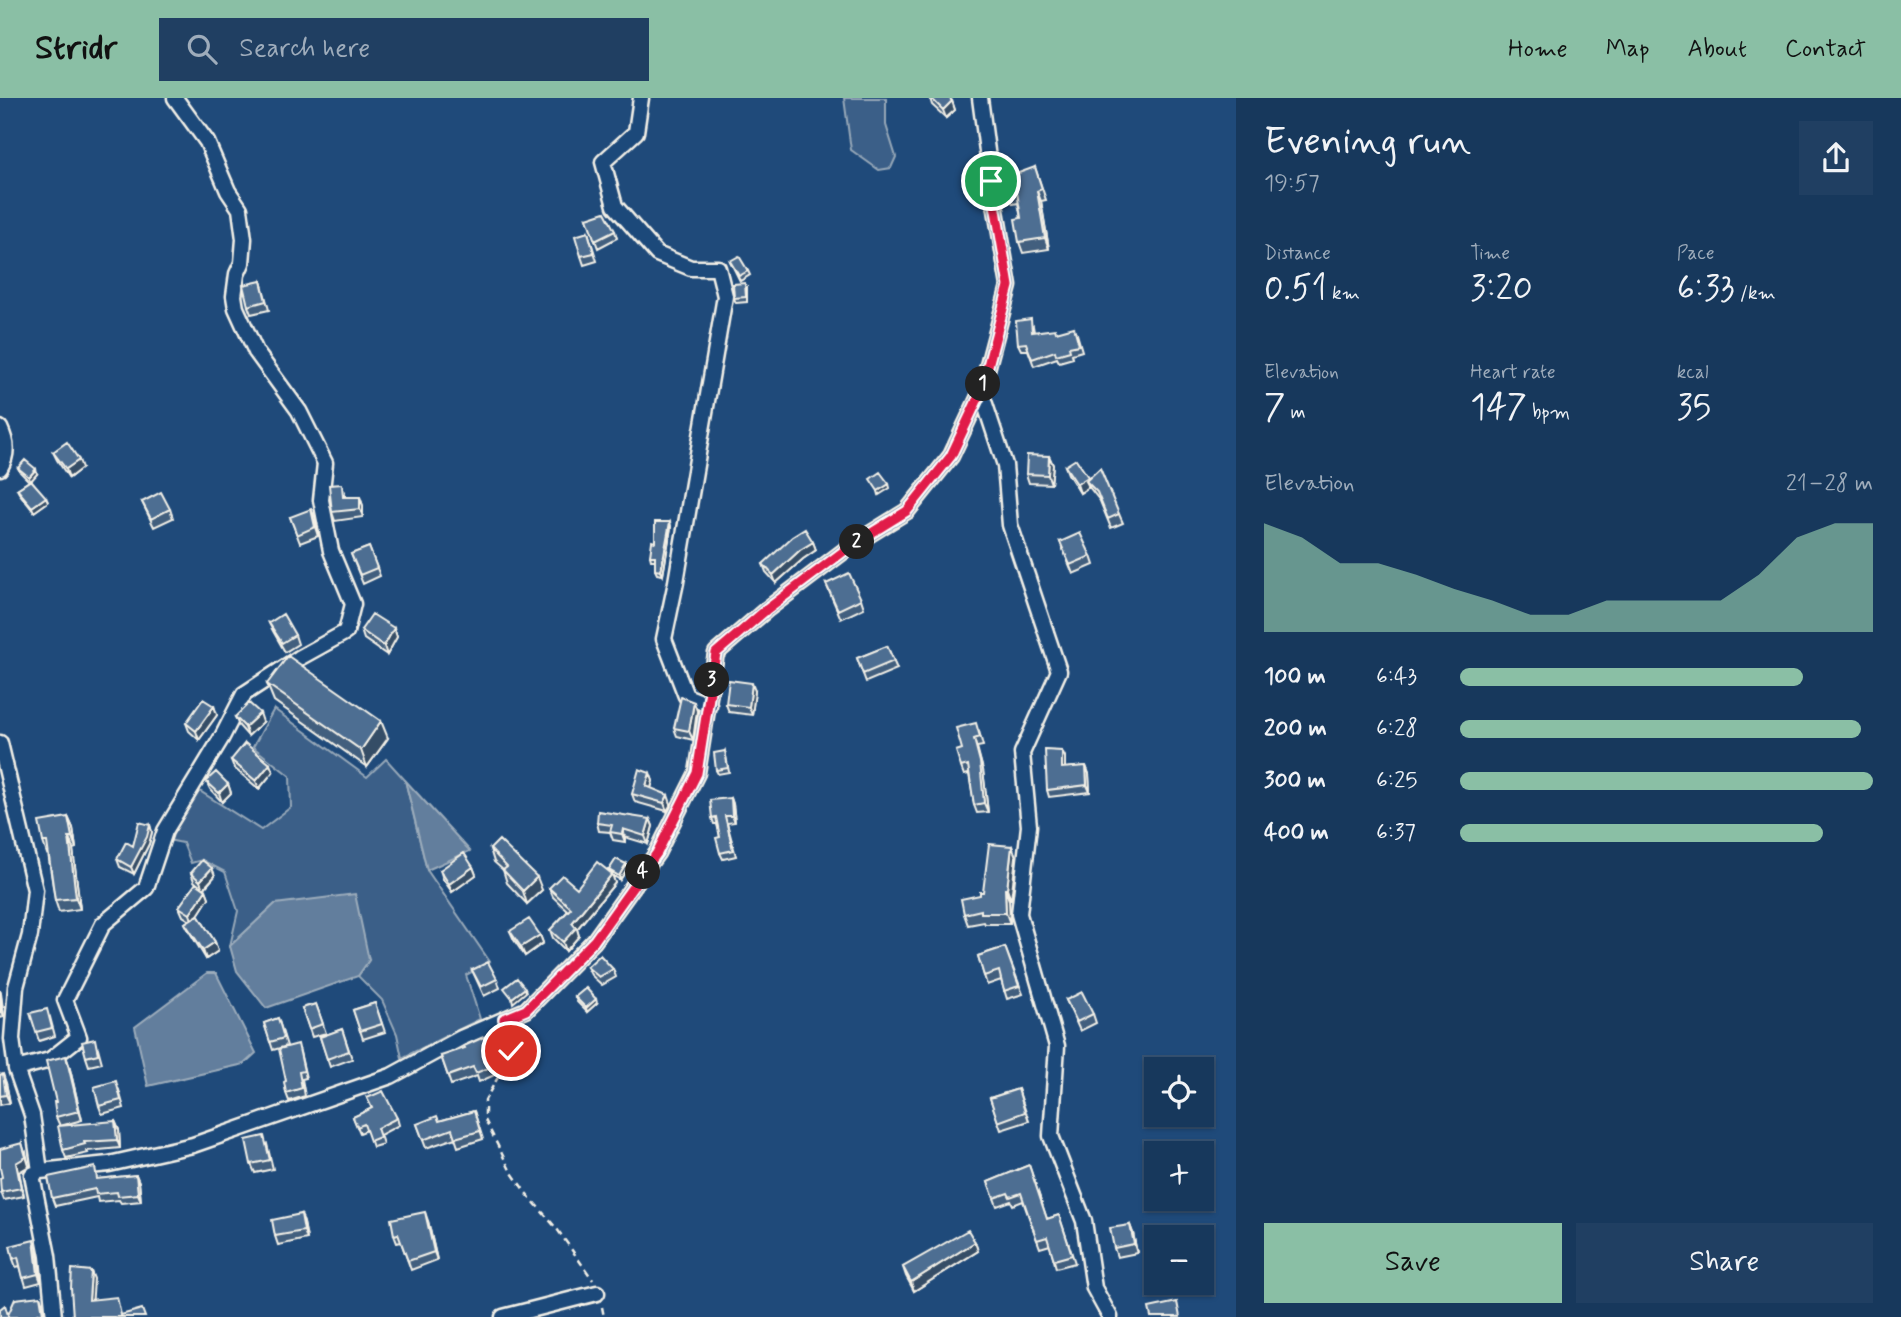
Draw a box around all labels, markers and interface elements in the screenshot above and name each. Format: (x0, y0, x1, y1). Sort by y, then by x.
search box (159, 18, 649, 81)
text: Stridr (35, 27, 117, 71)
icon: search (183, 30, 221, 68)
text: Search here (239, 32, 370, 66)
text: Home (1508, 34, 1568, 65)
text: Map (1606, 34, 1650, 65)
text: About (1688, 34, 1747, 65)
text: Contact (1785, 34, 1866, 65)
text: Evening run (1264, 118, 1471, 167)
button: share (1799, 121, 1873, 195)
pin (961, 151, 1021, 211)
icon: arrive (972, 162, 1010, 200)
text: 19:57 (1264, 169, 1320, 199)
text: Distance (1264, 241, 1331, 266)
text: Time (1470, 241, 1510, 266)
text: Pace (1677, 241, 1714, 266)
text: 0.51 (1264, 266, 1327, 312)
text: 3:20 (1470, 266, 1533, 312)
text: 6:33 (1677, 266, 1735, 312)
text: km (1327, 281, 1360, 306)
text: /km (1735, 281, 1776, 306)
text: Elevation (1264, 360, 1339, 385)
text: Heart rate (1470, 360, 1556, 385)
text: kcal (1677, 360, 1709, 385)
pin: 1 (965, 366, 1000, 402)
text: 1 (978, 371, 987, 396)
text: 7 (1264, 385, 1285, 431)
text: 147 (1470, 385, 1527, 431)
text: 35 (1677, 385, 1711, 431)
text: m (1285, 400, 1306, 425)
text: bpm (1527, 400, 1570, 425)
text: Elevation (1264, 469, 1355, 499)
text: 21–28 m (1786, 469, 1873, 499)
pin: 2 (840, 524, 874, 560)
text: 2 (852, 529, 861, 554)
pin: 3 (694, 662, 730, 698)
text: 100 m (1264, 662, 1326, 692)
text: 6:43 (1376, 662, 1417, 692)
text: 3 (707, 667, 716, 692)
text: 200 m (1264, 714, 1327, 744)
text: 6:28 (1376, 714, 1418, 744)
text: 300 m (1264, 766, 1326, 796)
text: 6:25 (1376, 766, 1417, 796)
text: 400 m (1264, 818, 1329, 848)
text: 6:37 (1376, 818, 1416, 848)
pin: 4 (626, 854, 660, 890)
text: 4 (637, 859, 648, 884)
pin (481, 1021, 541, 1081)
icon: check (492, 1032, 530, 1070)
map controls (1144, 1057, 1214, 1295)
button: locate (1144, 1057, 1214, 1127)
button: + (1144, 1141, 1214, 1211)
button: Save (1264, 1223, 1562, 1303)
button: Share (1576, 1223, 1873, 1303)
button: − (1144, 1225, 1214, 1295)

